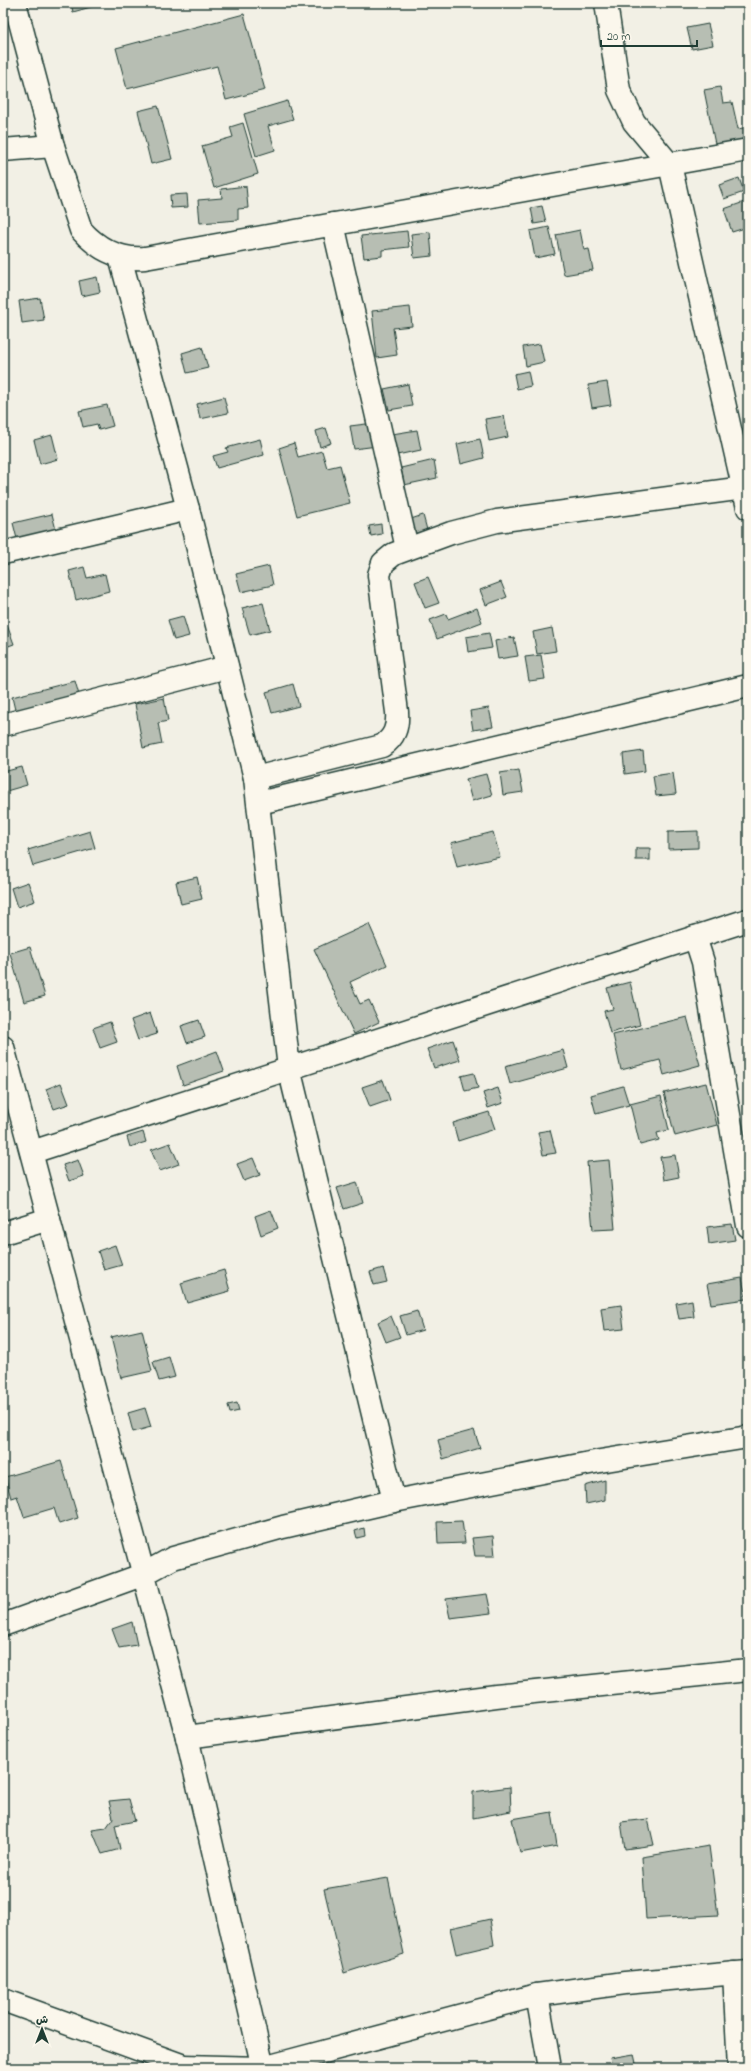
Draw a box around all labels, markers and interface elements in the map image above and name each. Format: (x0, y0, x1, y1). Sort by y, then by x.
scale bar (601, 22, 697, 48)
text: 20 m (607, 28, 630, 46)
north arrow (22, 2009, 62, 2049)
text: ش (36, 2012, 48, 2028)

